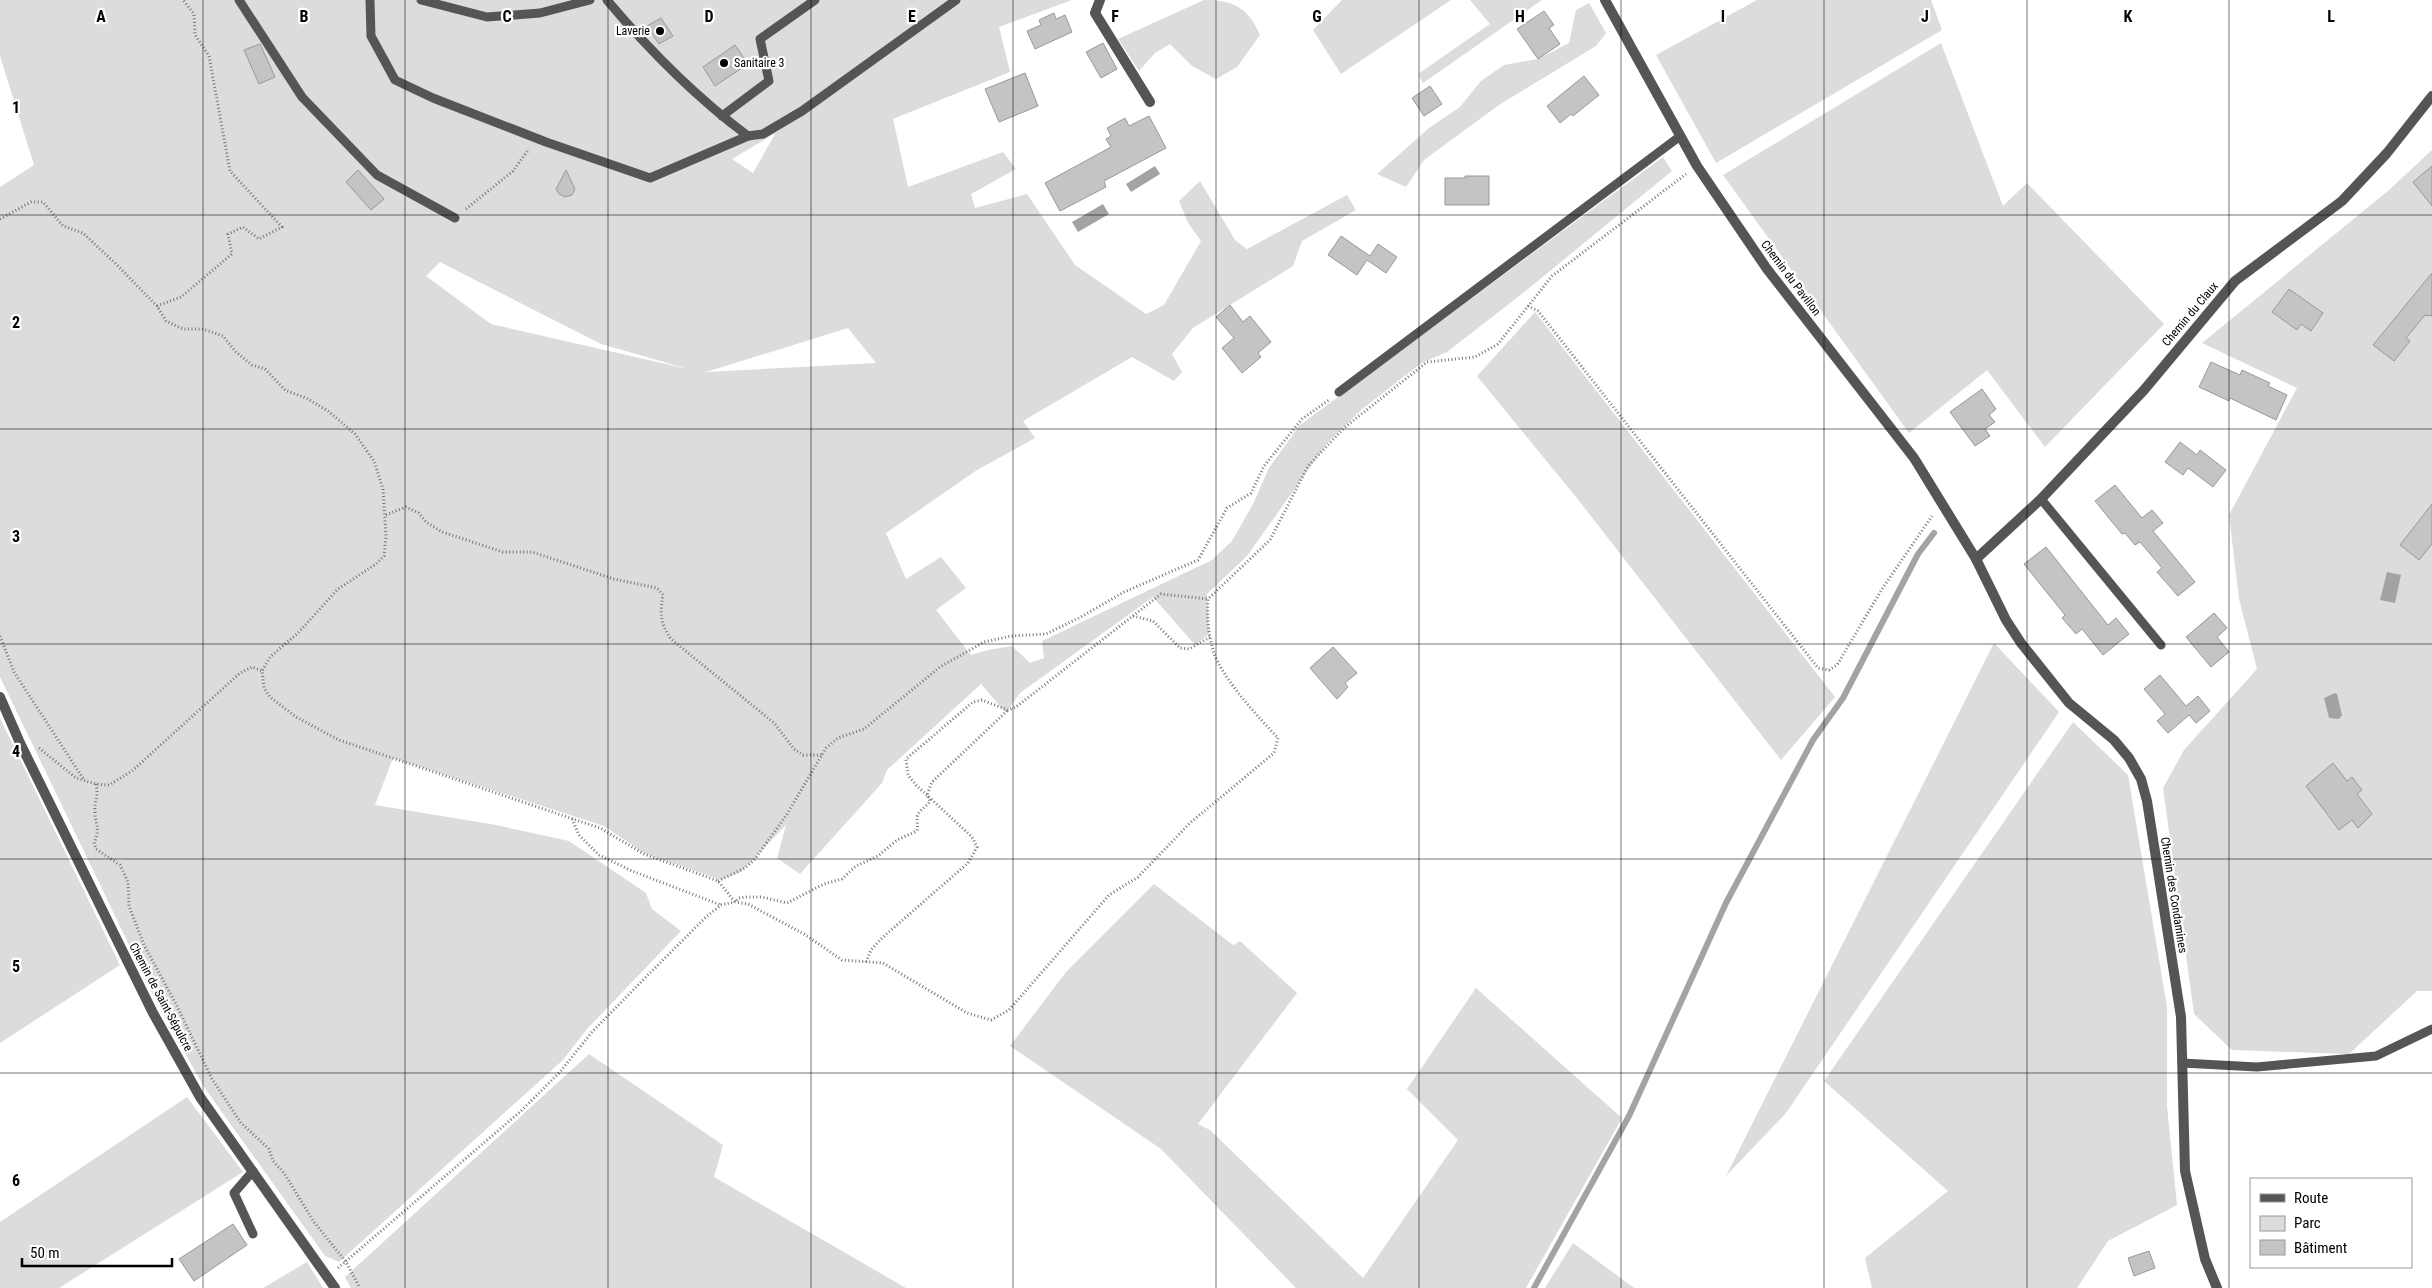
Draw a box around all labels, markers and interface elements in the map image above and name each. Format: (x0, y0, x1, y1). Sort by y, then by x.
text: A (96, 7, 106, 26)
text: B (300, 7, 309, 26)
text: C (502, 7, 512, 26)
text: D (704, 7, 714, 26)
text: E (908, 7, 916, 26)
text: F (1111, 7, 1119, 26)
text: G (1312, 7, 1322, 26)
text: H (1515, 7, 1525, 26)
text: I (1721, 7, 1725, 26)
text: J (1921, 7, 1929, 26)
text: K (2124, 7, 2133, 26)
text: L (2327, 7, 2335, 26)
place label: Laverie (616, 24, 650, 38)
marker: Laverie (654, 25, 666, 37)
place label: Sanitaire 3 (734, 56, 785, 70)
marker: Sanitaire 3 (718, 57, 730, 69)
text: 1 (12, 98, 20, 117)
street label: Chemin du Pavillon (1758, 238, 1824, 319)
street label: Chemin du Claux (2159, 279, 2221, 349)
text: 2 (12, 313, 20, 332)
text: 3 (12, 527, 20, 546)
text: 4 (12, 742, 20, 761)
street label: Chemin des Condamines (2158, 836, 2190, 954)
street label: Chemin de Saint-Sépulcre (126, 940, 196, 1054)
text: 5 (12, 957, 20, 976)
text: 6 (12, 1171, 20, 1190)
legend (2250, 1178, 2412, 1268)
text: Route (2294, 1189, 2328, 1207)
text: Parc (2294, 1214, 2321, 1232)
scale bar (22, 1236, 172, 1268)
text: Bâtiment (2294, 1239, 2347, 1257)
text: 50 m (30, 1244, 60, 1262)

